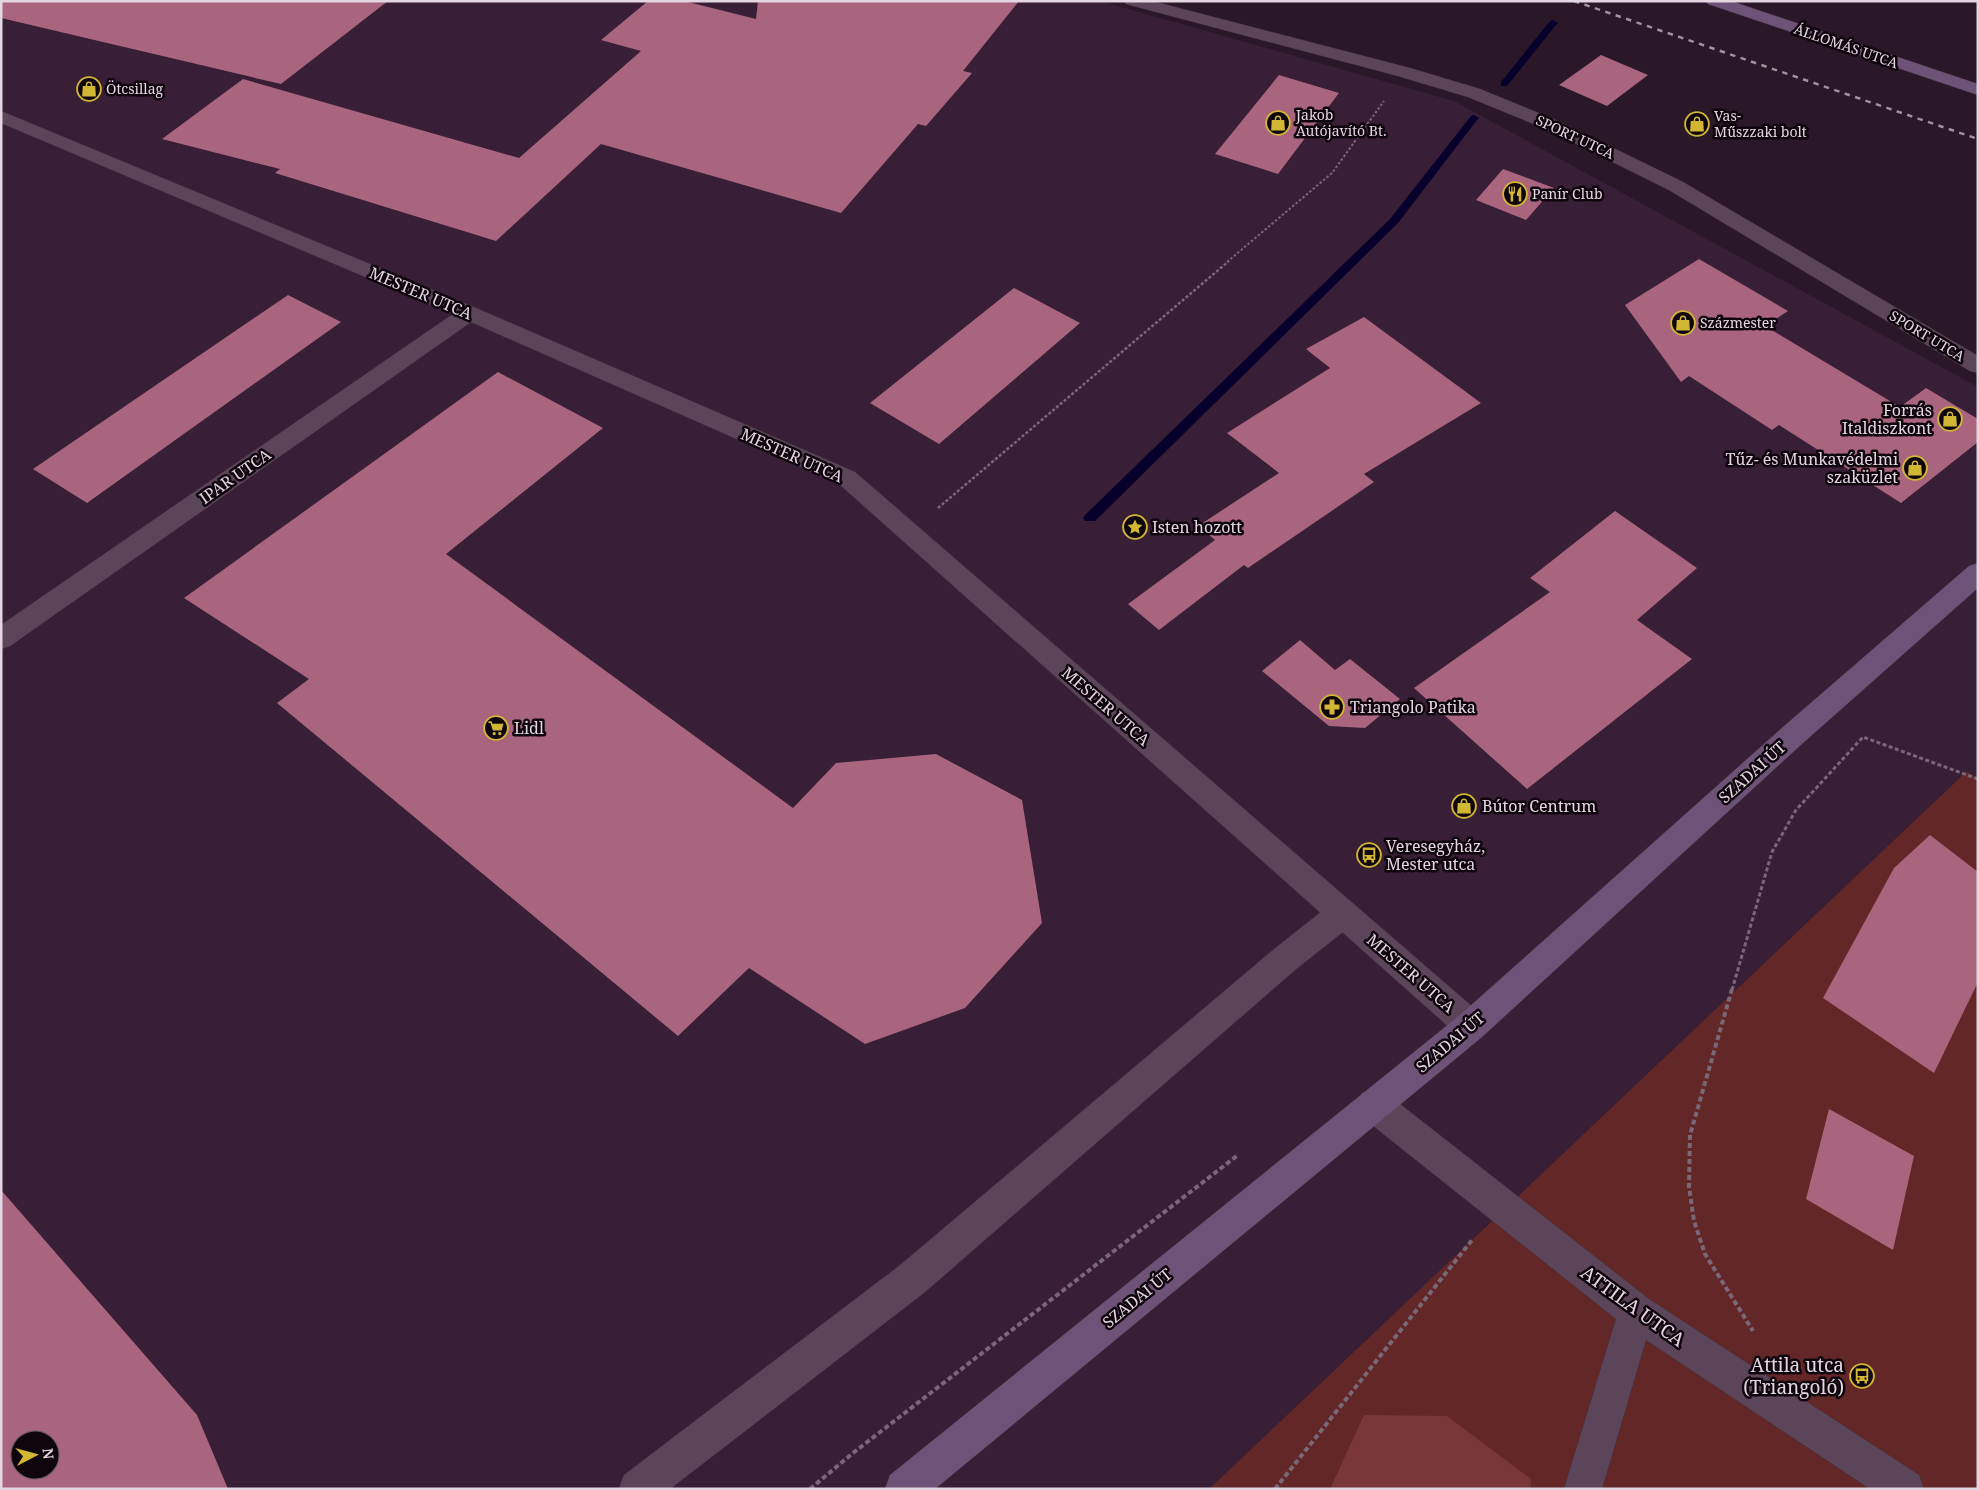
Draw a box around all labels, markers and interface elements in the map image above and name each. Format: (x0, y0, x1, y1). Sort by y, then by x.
street label: ÁLLOMÁS UTCA (1792, 19, 1901, 72)
shop icon: Ötcsillag (76, 76, 102, 102)
place label: Ötcsillag (106, 79, 164, 98)
place label: Jakob Autójavító Bt. (1295, 105, 1386, 140)
place label: Vas- Műszzaki bolt (1714, 106, 1807, 141)
shop icon: Jakob Autójavító Bt. (1265, 110, 1291, 136)
street label: SPORT UTCA (1533, 110, 1618, 163)
shop icon: Vas- Műszzaki bolt (1684, 111, 1710, 137)
restaurant icon: Panír Club (1502, 181, 1528, 207)
place label: Panír Club (1532, 184, 1603, 203)
street label: MESTER UTCA (366, 261, 477, 325)
street label: SPORT UTCA (1886, 306, 1968, 366)
shop icon: Százmester (1670, 310, 1696, 336)
place label: Százmester (1700, 313, 1776, 332)
place label: Forrás Italdiszkont (1842, 399, 1932, 439)
shop icon: Forrás Italdiszkont (1937, 406, 1963, 432)
street label: MESTER UTCA (737, 423, 847, 488)
street label: IPAR UTCA (195, 443, 276, 509)
place label: Tűz- és Munkavédelmi szaküzlet (1726, 448, 1898, 488)
shop icon: Tűz- és Munkavédelmi szaküzlet (1902, 455, 1928, 481)
place icon: Isten hozott (1122, 514, 1148, 540)
place label: Isten hozott (1152, 516, 1242, 538)
street label: MESTER UTCA (1057, 662, 1155, 751)
pharmacy icon: Triangolo Patika (1319, 694, 1345, 720)
place label: Triangolo Patika (1350, 696, 1476, 718)
supermarket icon: Lidl (483, 715, 509, 741)
place label: Lidl (514, 717, 544, 739)
street label: SZADAI ÚT (1714, 736, 1790, 808)
shop icon: Bútor Centrum (1451, 793, 1477, 819)
place label: Bútor Centrum (1482, 795, 1596, 817)
place label: Veresegyház, Mester utca (1386, 835, 1485, 875)
bus stop icon: Veresegyház, Mester utca (1356, 842, 1382, 868)
street label: MESTER UTCA (1362, 929, 1460, 1018)
street label: SZADAI ÚT (1411, 1007, 1489, 1077)
street label: ATTILA UTCA (1576, 1259, 1691, 1353)
street label: SZADAI ÚT (1098, 1263, 1176, 1333)
place label: Attila utca (Triangoló) (1743, 1352, 1844, 1400)
bus stop icon: Attila utca (Triangoló) (1849, 1363, 1875, 1389)
north arrow (10, 1430, 60, 1480)
text: N (38, 1447, 58, 1460)

